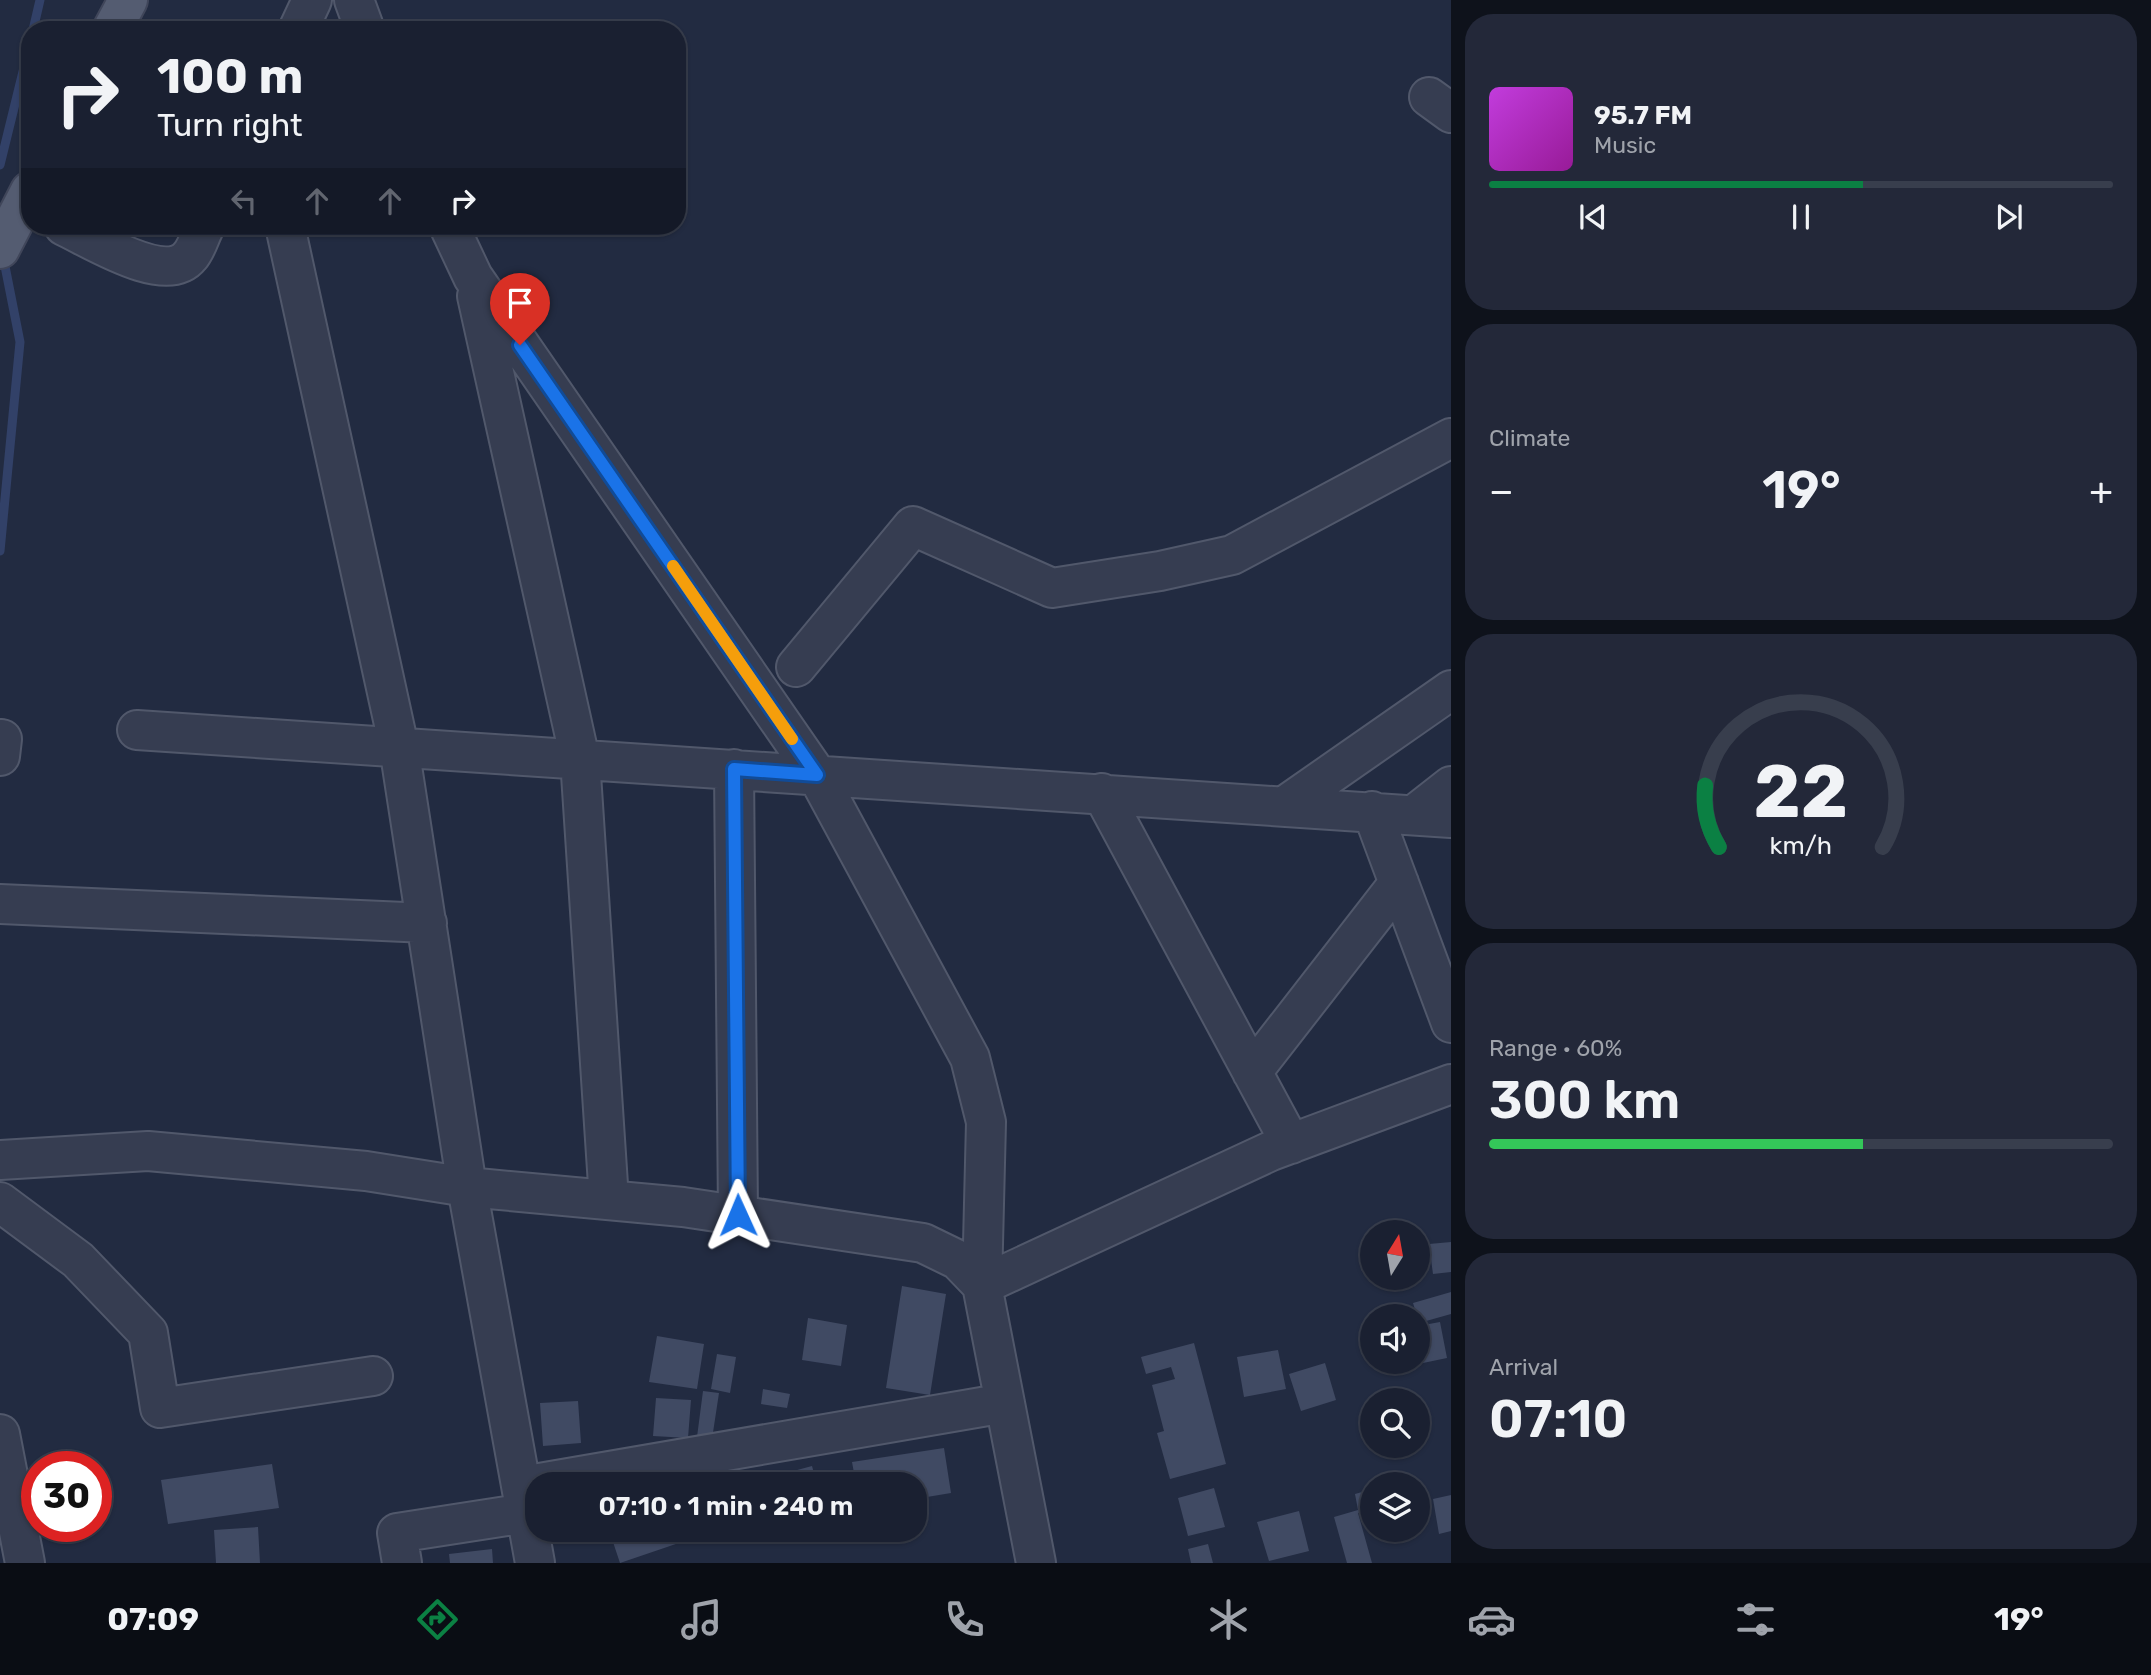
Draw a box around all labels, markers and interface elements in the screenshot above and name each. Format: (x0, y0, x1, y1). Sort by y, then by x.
text: 100 m (157, 47, 303, 105)
icon: right (42, 49, 133, 140)
text: 95.7 FM (1594, 100, 1692, 131)
text: Turn right (157, 106, 302, 144)
text: Music (1594, 131, 1656, 159)
icon: left (225, 182, 263, 220)
icon: ahead (298, 182, 336, 220)
icon: ahead (371, 182, 409, 220)
icon: right (444, 182, 482, 220)
icon: previous (1574, 198, 1612, 236)
icon: pause (1782, 198, 1820, 236)
icon: next (1990, 198, 2028, 236)
pin (490, 273, 550, 345)
icon: arrive (501, 284, 539, 322)
text: Climate (1489, 424, 1570, 452)
text: 19° (1762, 459, 1841, 521)
text: − (1489, 468, 1514, 514)
text: + (2089, 468, 2113, 514)
text: 22 (1754, 750, 1848, 836)
text: km/h (1770, 831, 1832, 860)
text: Range · 60% (1489, 1034, 1622, 1062)
text: 300 km (1489, 1069, 1680, 1131)
position arrow (701, 1178, 775, 1252)
north arrow (1360, 1220, 1430, 1290)
map controls (1360, 1220, 1430, 1542)
button: sound (1360, 1304, 1430, 1374)
text: Arrival (1489, 1353, 1558, 1381)
button: search (1360, 1388, 1430, 1458)
text: 07:10 (1489, 1388, 1627, 1450)
speed limit sign: 30 (21, 1451, 112, 1542)
button: layers (1360, 1472, 1430, 1542)
text: 07:10 · 1 min · 240 m (598, 1491, 854, 1522)
icon: directions (413, 1595, 462, 1644)
icon: music (677, 1595, 726, 1644)
icon: phone (940, 1595, 989, 1644)
icon: climate (1204, 1595, 1253, 1644)
icon: car (1467, 1595, 1516, 1644)
icon: filters (1731, 1595, 1780, 1644)
text: 07:09 (107, 1600, 199, 1638)
text: 19° (1994, 1600, 2044, 1638)

